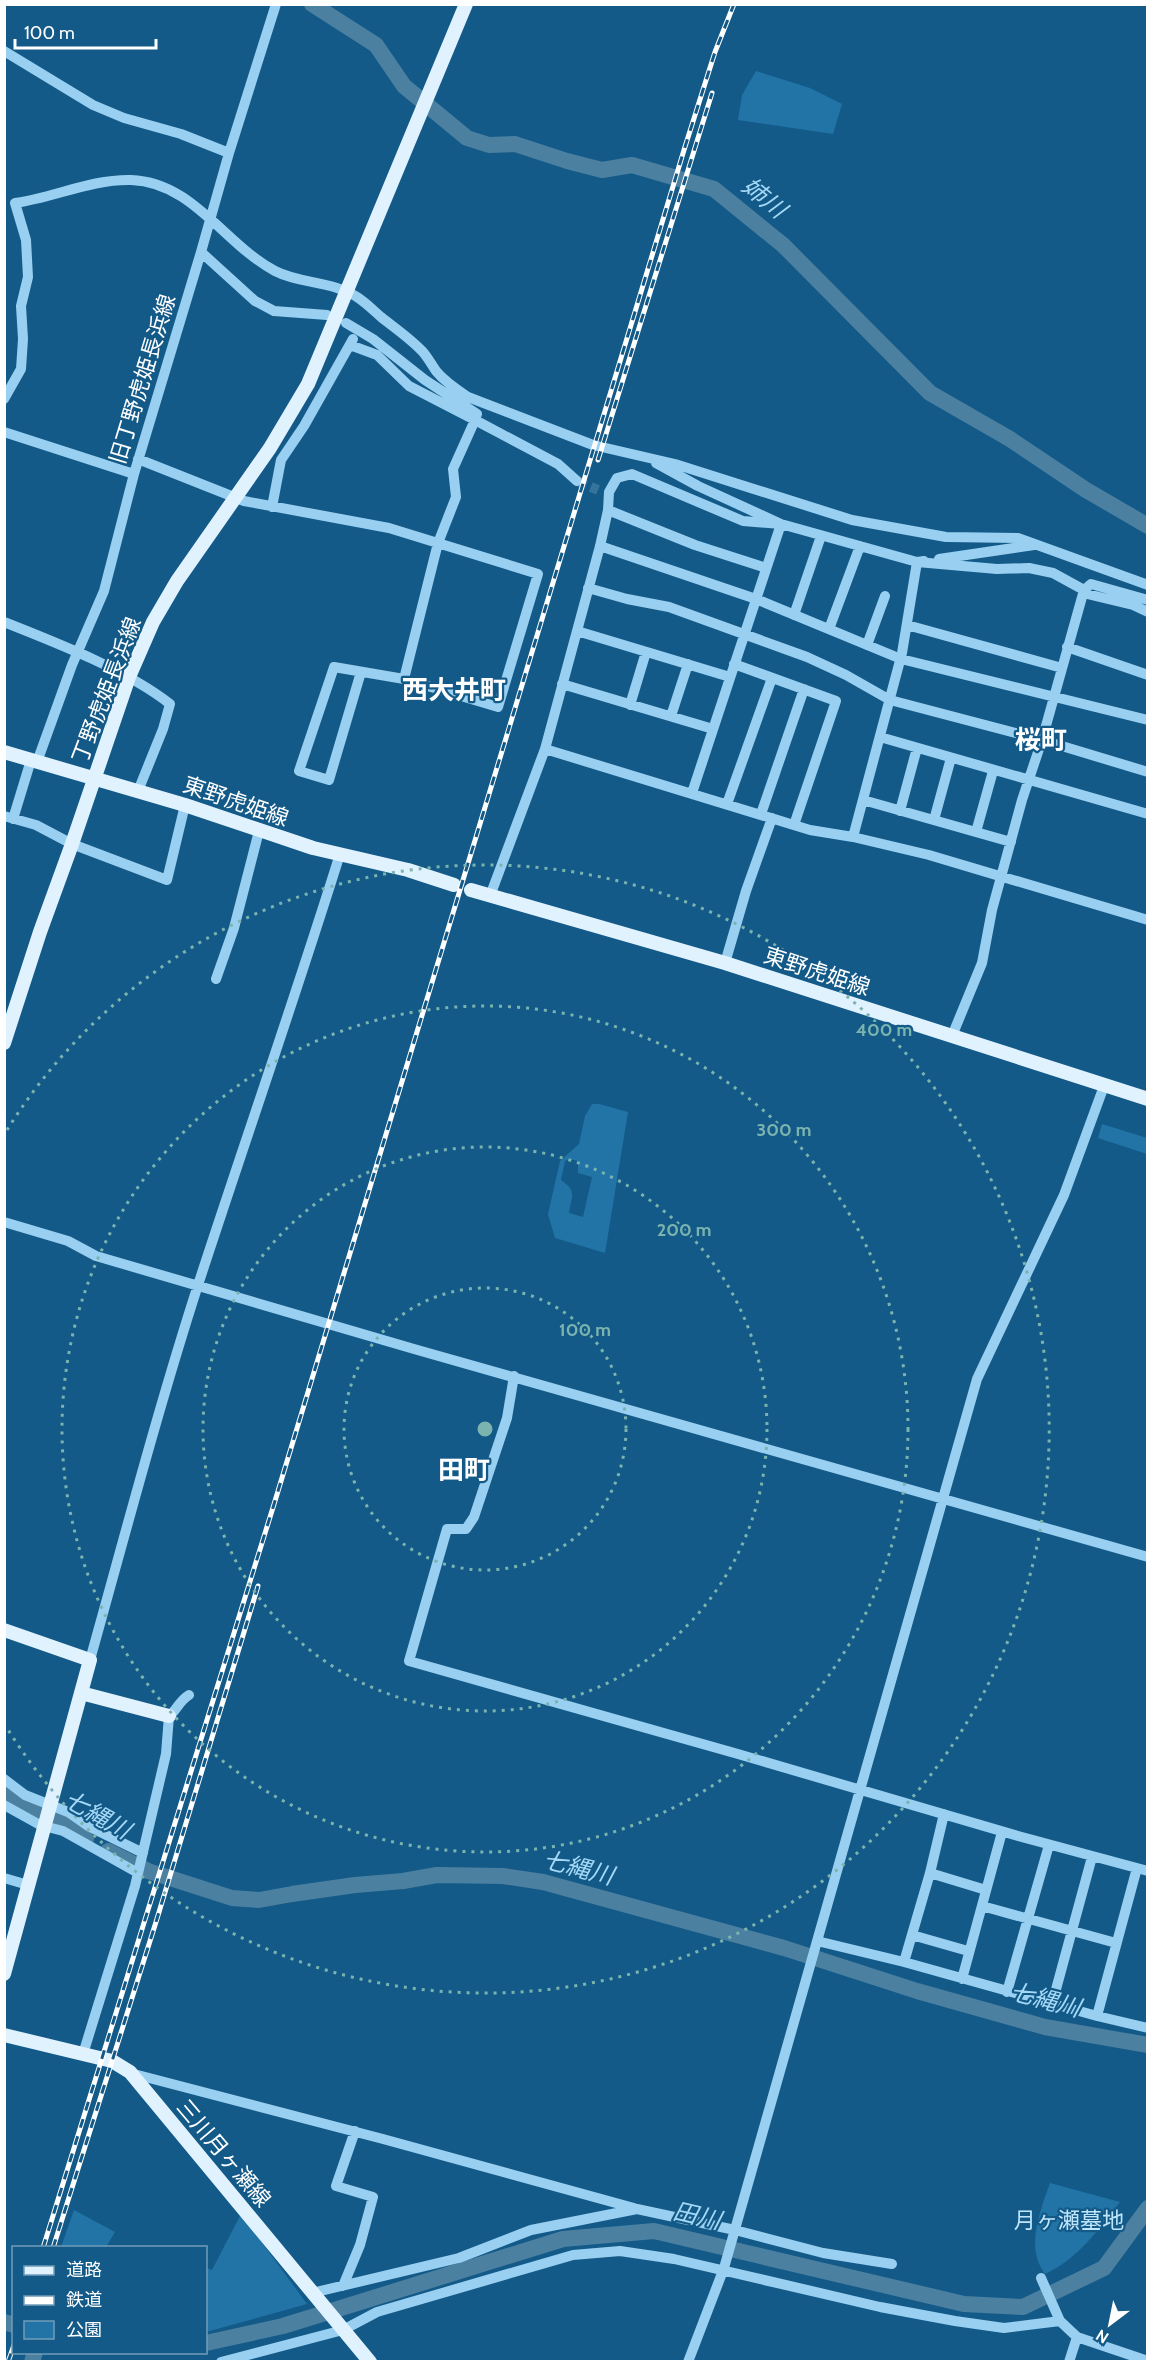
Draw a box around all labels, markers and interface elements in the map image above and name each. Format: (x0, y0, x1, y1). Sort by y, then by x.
scale bar (15, 12, 156, 50)
text: 100 m (24, 22, 75, 44)
water label: 姉川 (737, 171, 794, 226)
street label: 旧丁野虎姫長浜線 (104, 291, 181, 467)
street label: 丁野虎姫長浜線 (66, 613, 147, 767)
district label: 西大井町 (402, 674, 506, 706)
district label: 桜町 (1015, 724, 1067, 756)
street label: 東野虎姫線 (179, 771, 292, 832)
street label: 東野虎姫線 (760, 942, 873, 1001)
text: 400 m (856, 1019, 912, 1041)
text: 300 m (757, 1119, 811, 1141)
text: 200 m (657, 1219, 711, 1241)
text: 100 m (559, 1319, 611, 1341)
centre of rings (475, 1419, 495, 1439)
district label: 田町 (438, 1454, 490, 1486)
water label: 七縄川 (59, 1784, 138, 1846)
water label: 七縄川 (540, 1845, 619, 1891)
water label: 七縄川 (1007, 1977, 1086, 2023)
street label: 三川月ヶ瀬線 (171, 2094, 276, 2213)
water label: 田川 (670, 2196, 727, 2236)
park label: 月ヶ瀬墓地 (1014, 2207, 1124, 2234)
legend (12, 2246, 207, 2354)
text: 道路 (66, 2259, 102, 2281)
text: 鉄道 (66, 2289, 102, 2311)
north arrow (1080, 2294, 1140, 2354)
text: 公園 (66, 2319, 102, 2341)
text: N (1092, 2325, 1112, 2347)

